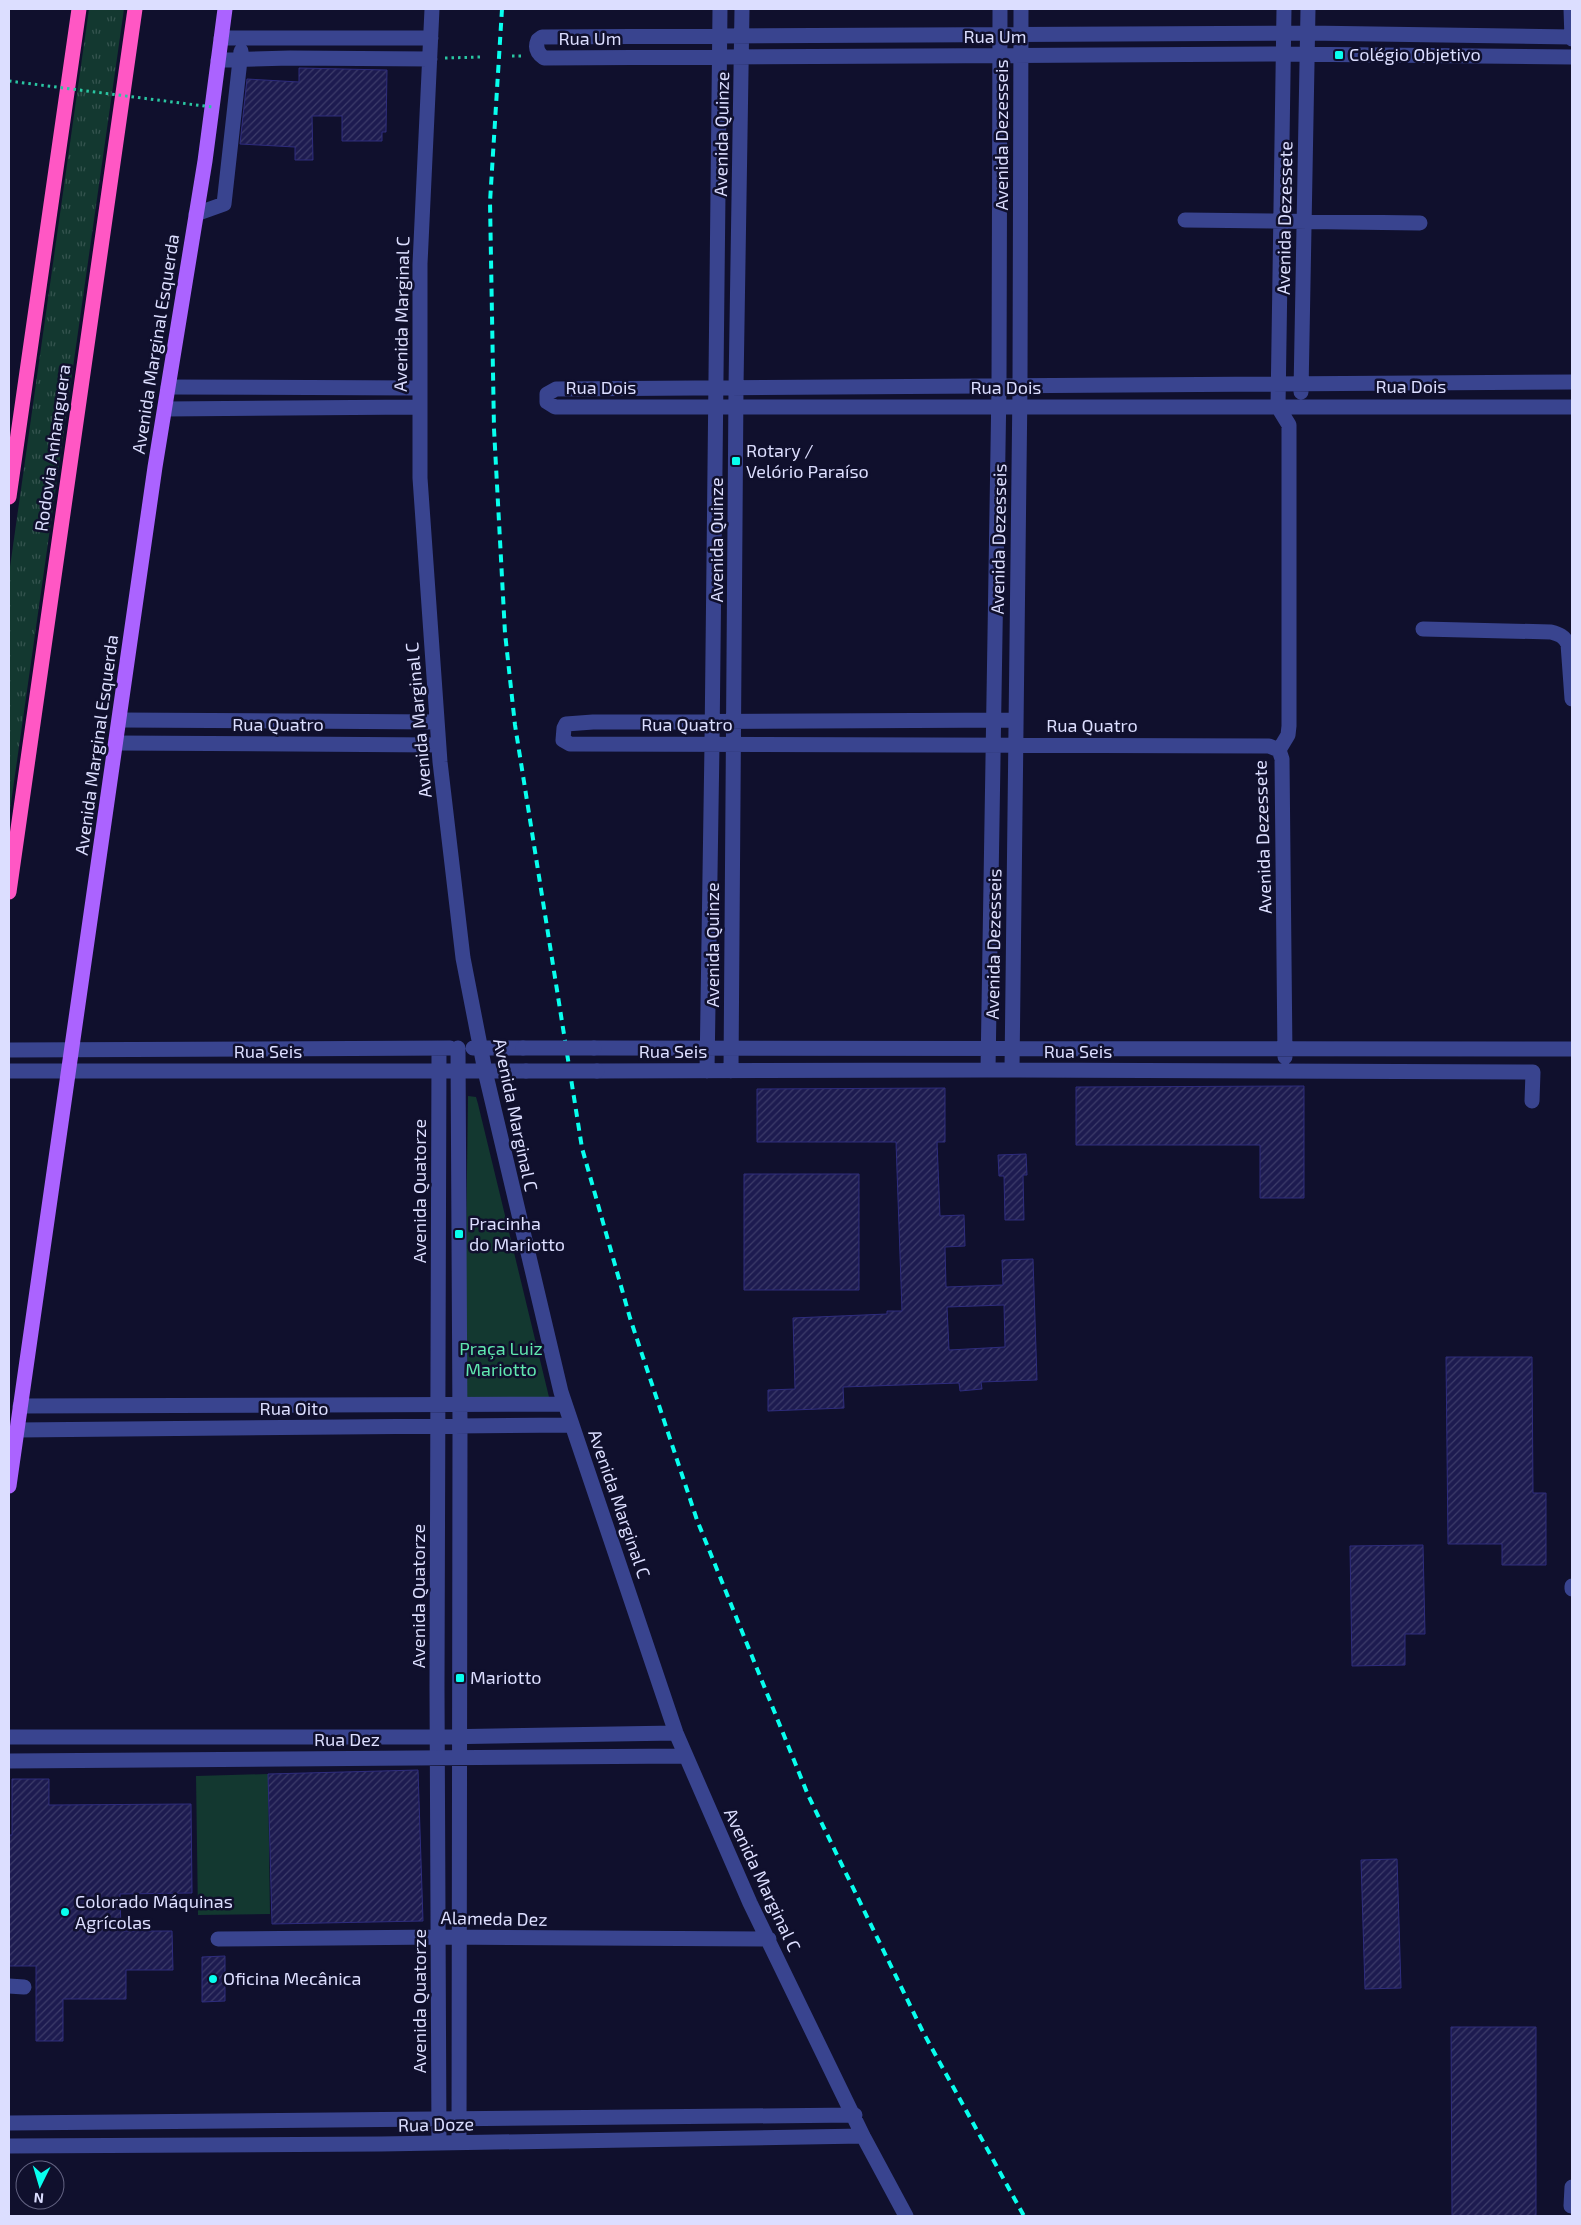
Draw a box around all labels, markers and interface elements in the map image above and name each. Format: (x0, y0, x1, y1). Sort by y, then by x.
street label: Rua Um (963, 25, 1027, 47)
street label: Rua Um (558, 27, 622, 49)
place label: Colégio Objetivo (1349, 43, 1481, 65)
marker: Colégio Objetivo (1333, 49, 1345, 61)
street label: Avenida Dezesseis (990, 59, 1012, 211)
street label: Avenida Quinze (709, 71, 733, 197)
street label: Avenida Dezessete (1272, 141, 1296, 295)
street label: Avenida Marginal Esquerda (127, 232, 183, 455)
street label: Avenida Marginal C (389, 236, 413, 392)
street label: Rodovia Anhanguera (29, 363, 75, 533)
street label: Rua Dois (1375, 375, 1447, 397)
street label: Rua Dois (565, 376, 637, 398)
street label: Rua Dois (970, 376, 1042, 398)
place label: Rotary / Velório Paraíso (746, 439, 869, 482)
marker: Rotary / Velório Paraíso (730, 455, 742, 467)
street label: Avenida Dezesseis (986, 463, 1010, 615)
street label: Avenida Quinze (705, 477, 727, 603)
street label: Avenida Marginal Esquerda (70, 633, 122, 856)
street label: Avenida Marginal C (400, 641, 436, 799)
street label: Rua Quatro (232, 713, 324, 735)
street label: Rua Quatro (641, 713, 733, 735)
street label: Rua Quatro (1046, 714, 1138, 736)
street label: Avenida Dezessete (1248, 760, 1276, 914)
street label: Avenida Dezesseis (981, 868, 1005, 1020)
street label: Avenida Quinze (701, 882, 723, 1008)
street label: Avenida Marginal C (489, 1036, 543, 1193)
street label: Rua Seis (234, 1040, 302, 1062)
street label: Rua Seis (639, 1040, 707, 1062)
street label: Rua Seis (1044, 1040, 1112, 1062)
street label: Avenida Quatorze (408, 1119, 430, 1263)
place label: Pracinha do Mariotto (469, 1212, 565, 1255)
marker: Pracinha do Mariotto (453, 1228, 465, 1240)
park label: Praça Luiz Mariotto (459, 1337, 543, 1380)
street label: Rua Oito (260, 1397, 328, 1419)
street label: Avenida Marginal C (584, 1426, 656, 1581)
street label: Avenida Quatorze (407, 1524, 429, 1668)
place label: Mariotto (470, 1666, 542, 1688)
marker: Mariotto (454, 1672, 466, 1684)
street label: Rua Dez (314, 1728, 380, 1750)
street label: Avenida Marginal C (720, 1804, 806, 1955)
place label: Colorado Máquinas Agrícolas (75, 1890, 233, 1933)
marker: Colorado Máquinas Agrícolas (59, 1906, 71, 1918)
street label: Alameda Dez (440, 1906, 548, 1930)
street label: Avenida Quatorze (408, 1929, 430, 2073)
place label: Oficina Mecânica (223, 1967, 361, 1989)
marker: Oficina Mecânica (207, 1973, 219, 1985)
street label: Rua Doze (398, 2112, 474, 2136)
north arrow (15, 2160, 65, 2210)
text: N (33, 2190, 45, 2207)

